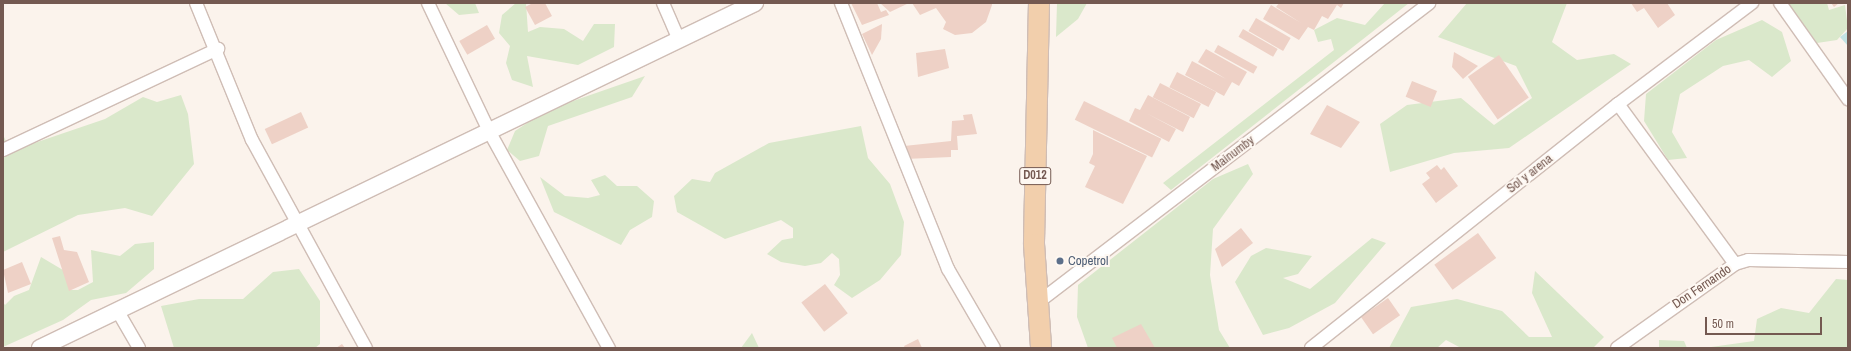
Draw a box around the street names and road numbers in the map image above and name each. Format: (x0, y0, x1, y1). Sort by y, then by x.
street label: Mainumby (1208, 133, 1258, 175)
street label: Sol y arena (1504, 151, 1556, 197)
road number: D012 (1019, 166, 1051, 186)
street label: Don Fernando (1670, 262, 1734, 312)

